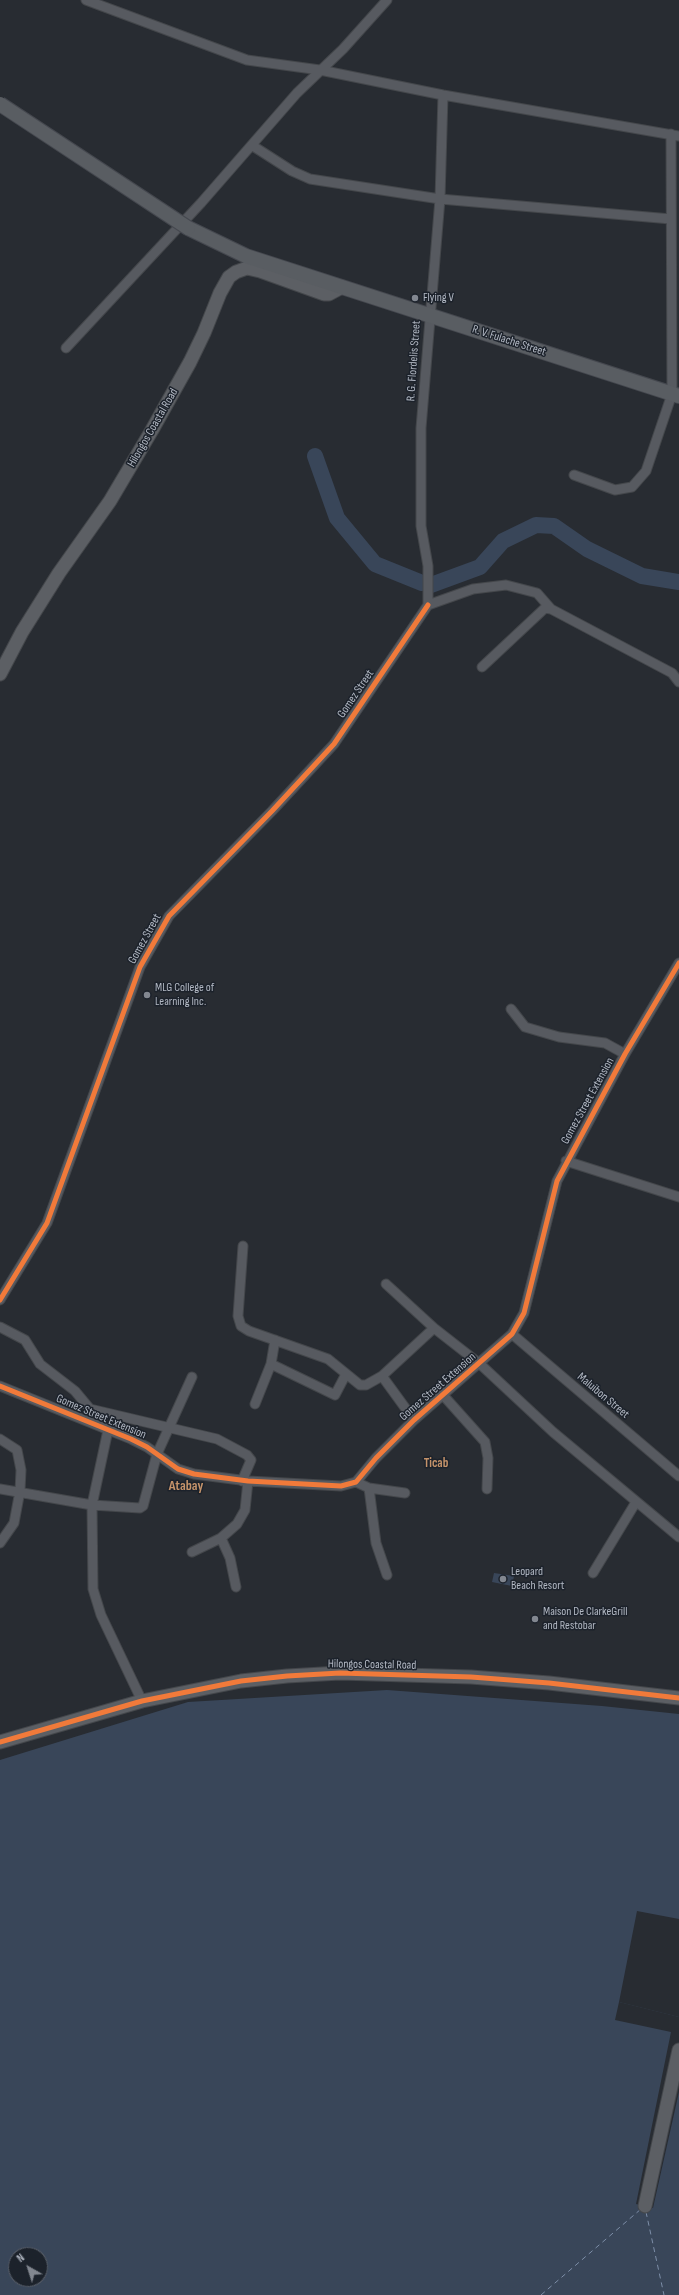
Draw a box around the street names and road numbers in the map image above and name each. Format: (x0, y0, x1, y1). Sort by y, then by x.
street label: R. G. Flordelis Street (404, 320, 424, 402)
street label: R. V. Fulache Street (470, 322, 548, 360)
street label: Hilongos Coastal Road (125, 386, 181, 470)
street label: Gomez Street (335, 667, 377, 721)
street label: Gomez Street (125, 911, 165, 967)
street label: Gomez Street Extension (558, 1055, 618, 1147)
street label: Gomez Street Extension (397, 1350, 479, 1424)
street label: Maluibon Street (574, 1370, 632, 1422)
street label: Gomez Street Extension (54, 1392, 148, 1442)
street label: Hilongos Coastal Road (328, 1657, 416, 1673)

